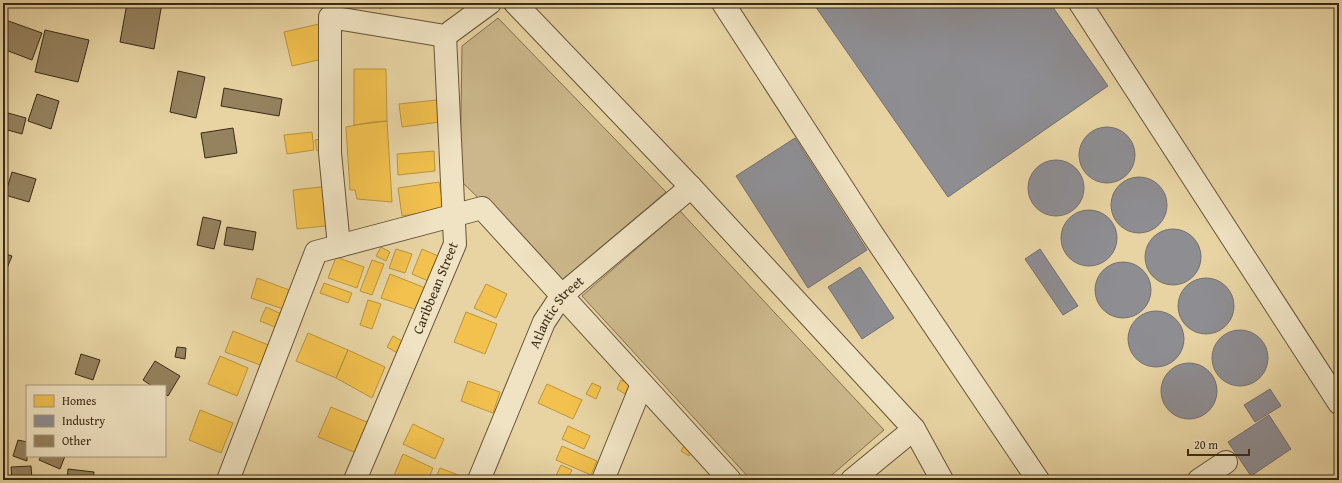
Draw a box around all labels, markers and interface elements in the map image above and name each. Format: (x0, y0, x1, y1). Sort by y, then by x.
street label: Caribbean Street (407, 239, 463, 337)
street label: Atlantic Street (524, 271, 588, 351)
legend (26, 385, 166, 457)
text: Homes (62, 392, 97, 409)
text: Industry (62, 412, 105, 429)
scale bar (1188, 431, 1249, 457)
text: Other (62, 432, 91, 449)
text: 20 m (1194, 436, 1218, 453)

